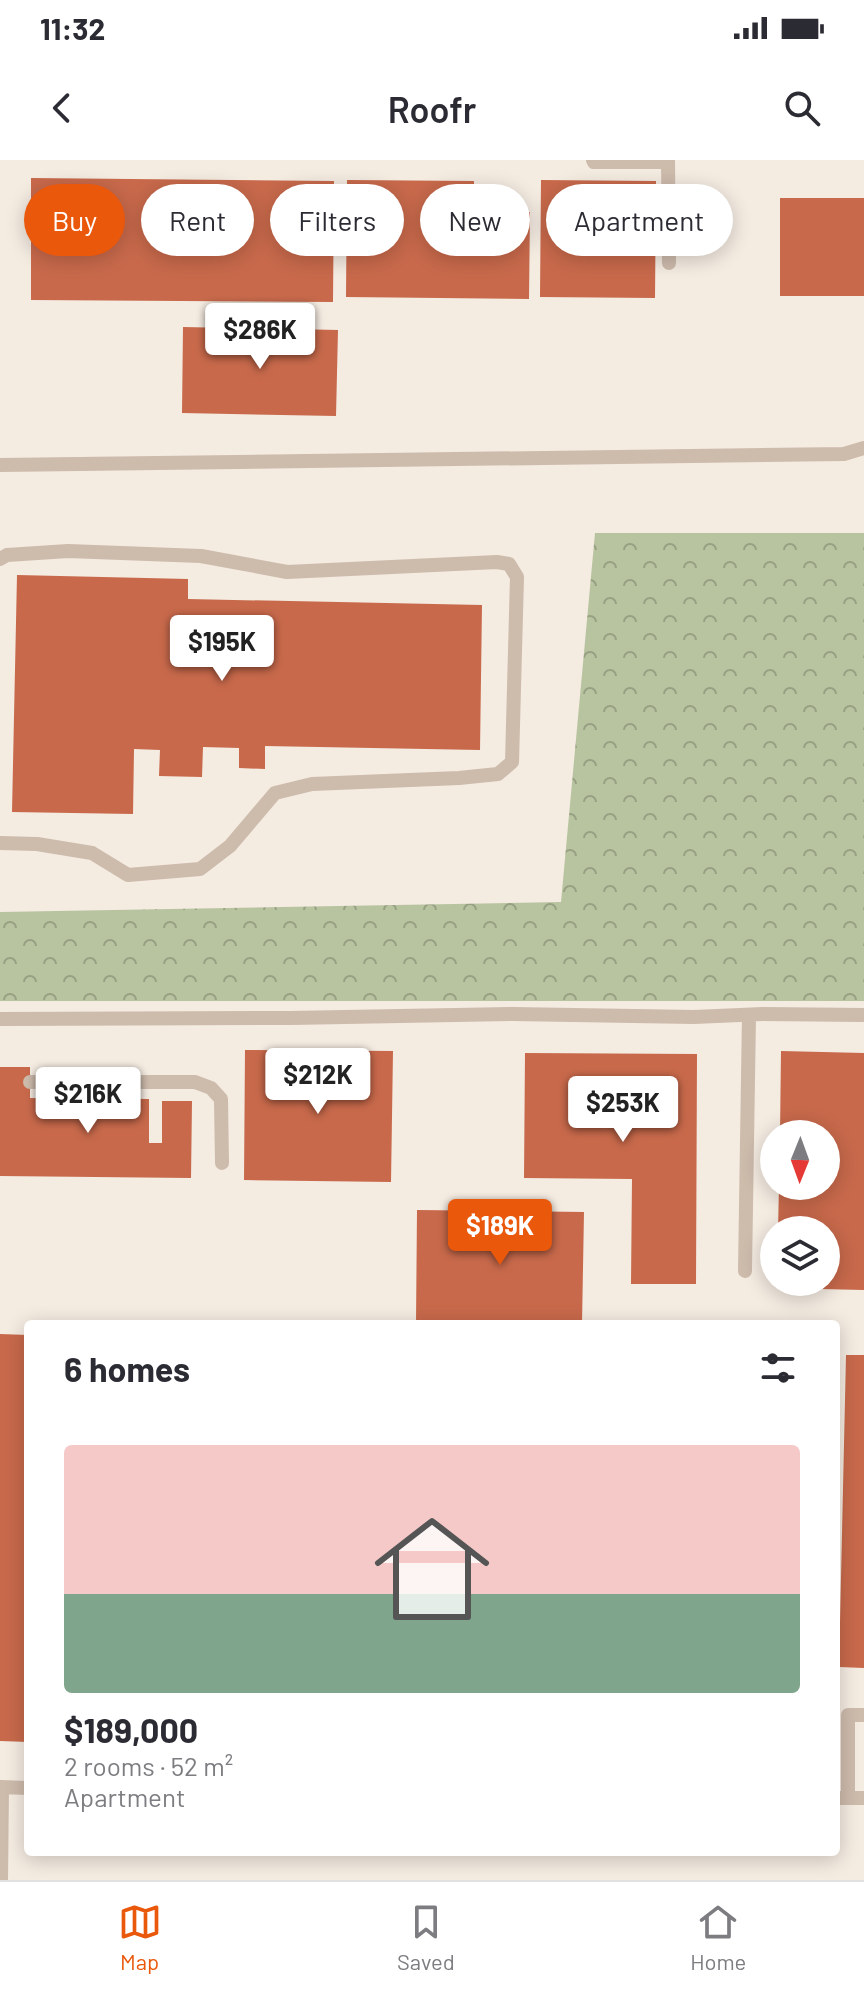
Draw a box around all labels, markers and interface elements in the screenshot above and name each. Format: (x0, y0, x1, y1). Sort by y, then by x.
text: 11:32 (40, 10, 105, 46)
icon: back (40, 86, 84, 130)
icon: search (780, 86, 824, 130)
text: Roofr (388, 87, 476, 130)
chip: Buy (24, 184, 125, 256)
chip: Rent (141, 184, 254, 256)
chip: Filters (270, 184, 404, 256)
chip: New (420, 184, 530, 256)
chip: Apartment (546, 184, 733, 256)
pin: $286K (204, 303, 316, 371)
text: $286K (223, 313, 297, 344)
pin: $195K (166, 615, 278, 683)
text: $195K (188, 625, 256, 656)
pin: $212K (262, 1048, 374, 1116)
text: $212K (283, 1058, 353, 1089)
pin: $216K (32, 1067, 144, 1135)
pin: $253K (567, 1076, 679, 1144)
text: $216K (54, 1077, 122, 1108)
text: $253K (586, 1086, 660, 1117)
north arrow (760, 1120, 840, 1200)
map controls (760, 1120, 840, 1296)
pin: $189K (444, 1199, 556, 1267)
text: $189K (466, 1209, 534, 1240)
button: layers (760, 1216, 840, 1296)
icon: filters (756, 1346, 800, 1390)
text: 6 homes (64, 1348, 190, 1389)
icon: home (360, 1497, 504, 1641)
text: $189,000 (64, 1709, 198, 1750)
text: 2 rooms · 52 m² (64, 1750, 233, 1781)
text: Apartment (64, 1781, 185, 1812)
tab: Map (118, 1900, 162, 1974)
tab: Saved (397, 1900, 455, 1974)
tab: Home (690, 1900, 746, 1974)

